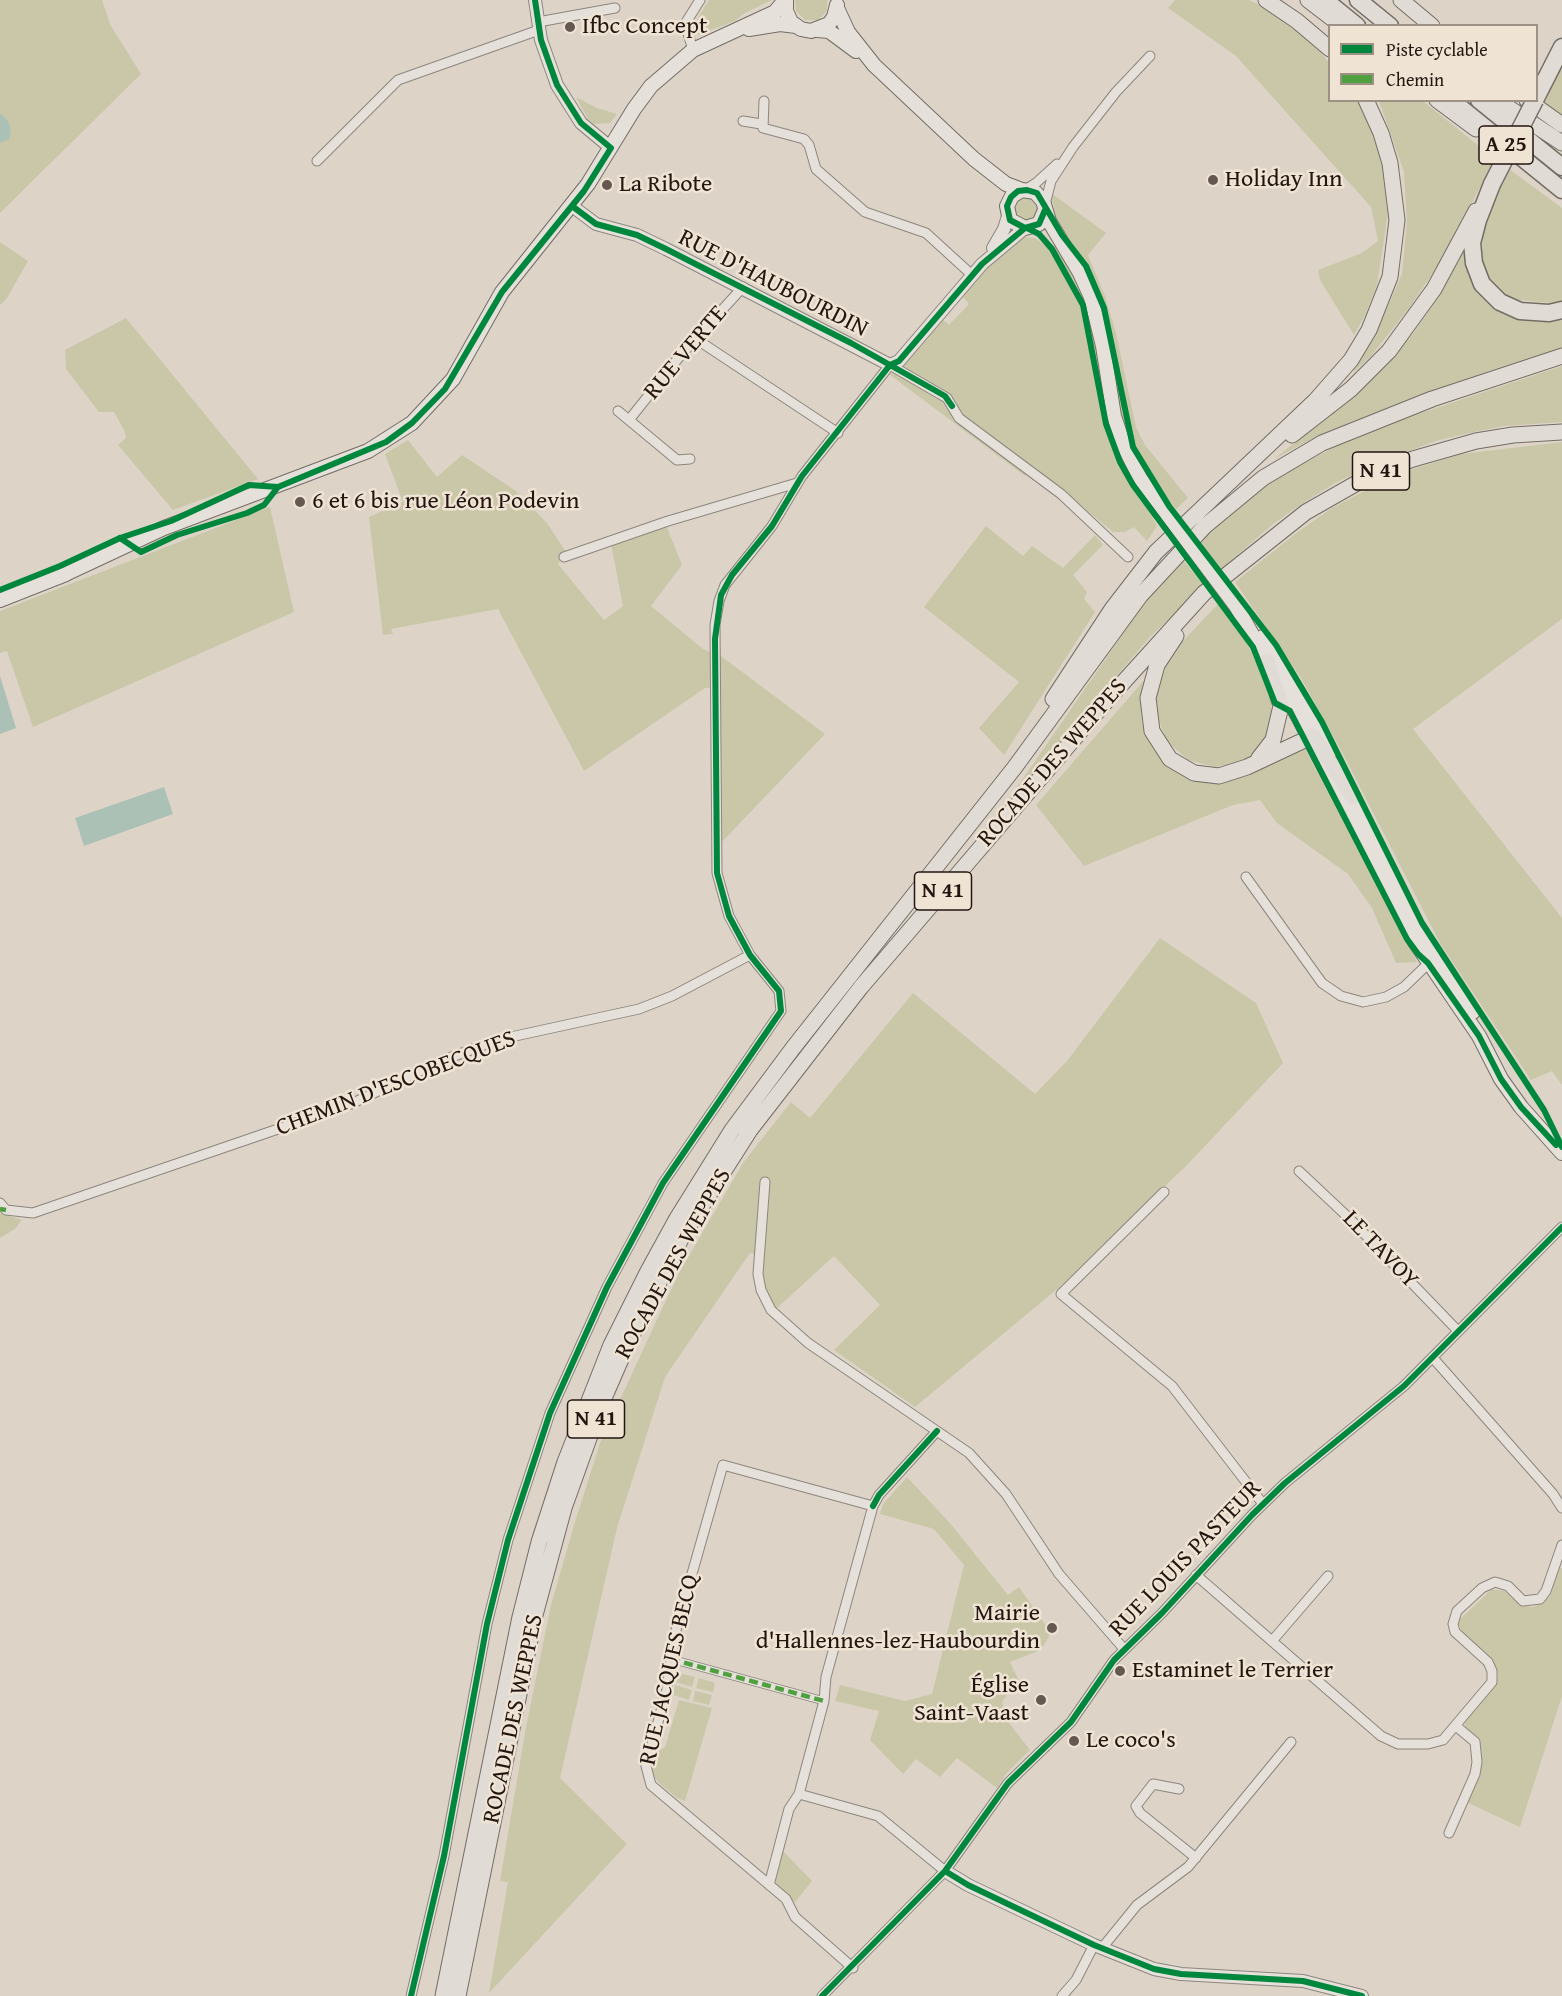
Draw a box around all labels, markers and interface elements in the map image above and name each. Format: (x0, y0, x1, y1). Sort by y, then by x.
place label: Ifbc Concept (582, 13, 708, 41)
marker: Ifbc Concept (563, 20, 577, 34)
legend (1328, 24, 1538, 102)
text: Piste cyclable (1386, 36, 1488, 63)
text: Chemin (1386, 66, 1444, 93)
road number: A 25 (1479, 126, 1533, 164)
place label: Holiday Inn (1225, 166, 1342, 194)
place label: La Ribote (619, 171, 712, 199)
marker: Holiday Inn (1206, 173, 1220, 187)
marker: La Ribote (600, 178, 614, 192)
street label: RUE D'HAUBOURDIN (674, 224, 872, 344)
street label: RUE VERTE (638, 300, 734, 406)
road number: N 41 (1352, 452, 1410, 490)
place label: 6 et 6 bis rue Léon Podevin (312, 488, 579, 516)
marker: 6 et 6 bis rue Léon Podevin (293, 495, 307, 509)
street label: ROCADE DES WEPPES (972, 673, 1134, 853)
road number: N 41 (914, 872, 972, 910)
street label: CHEMIN D'ESCOBECQUES (272, 1025, 520, 1143)
street label: ROCADE DES WEPPES (610, 1164, 738, 1364)
street label: LE TAVOY (1336, 1205, 1424, 1295)
road number: N 41 (568, 1400, 624, 1438)
street label: RUE LOUIS PASTEUR (1104, 1475, 1268, 1643)
street label: RUE JACQUES BECQ (634, 1572, 706, 1768)
place label: Mairie d'Hallennes-lez-Haubourdin (756, 1600, 1040, 1656)
street label: ROCADE DES WEPPES (478, 1612, 550, 1826)
marker: Mairie d'Hallennes-lez-Haubourdin (1045, 1621, 1059, 1635)
place label: Estaminet le Terrier (1132, 1657, 1333, 1685)
marker: Estaminet le Terrier (1113, 1664, 1127, 1678)
place label: Église Saint-Vaast (914, 1672, 1029, 1728)
marker: Église Saint-Vaast (1034, 1693, 1048, 1707)
place label: Le coco's (1086, 1727, 1176, 1755)
marker: Le coco's (1067, 1734, 1081, 1748)

